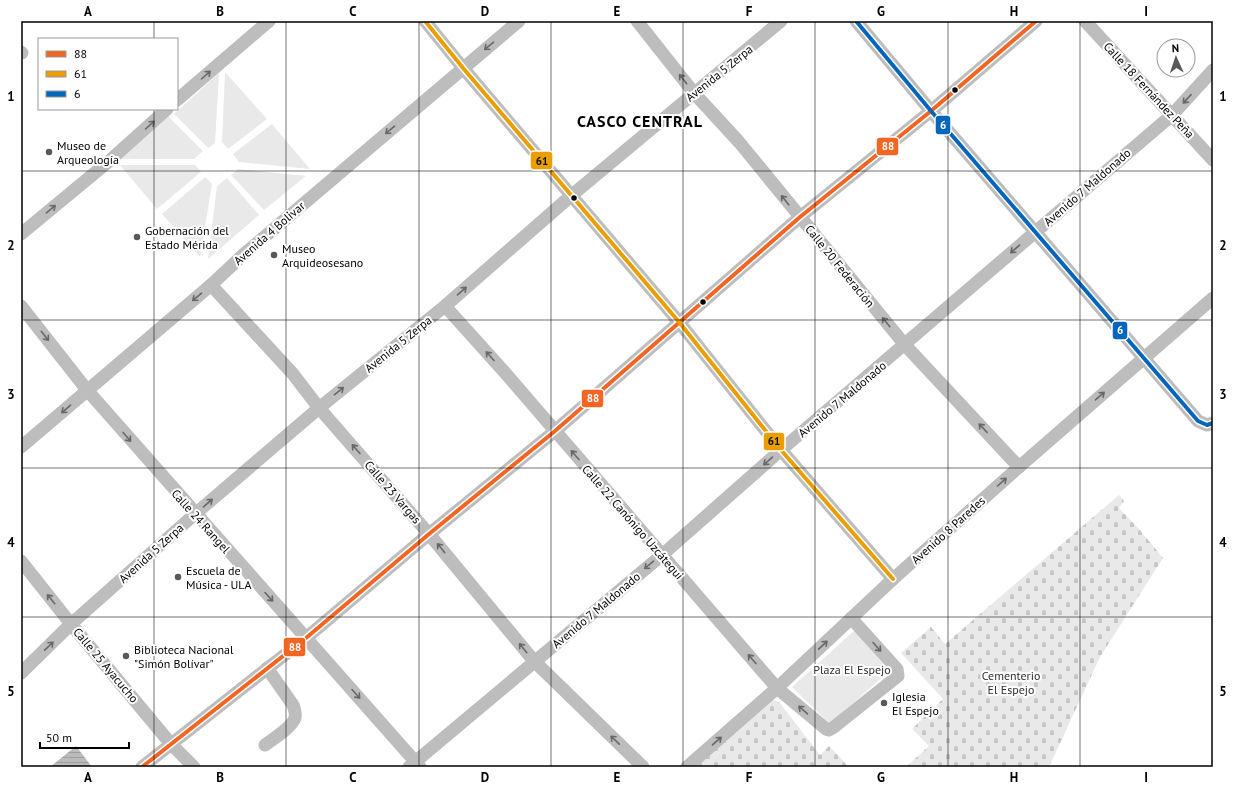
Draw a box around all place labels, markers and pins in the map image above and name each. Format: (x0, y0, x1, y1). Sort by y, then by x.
unlabelled marker (950, 85, 960, 95)
place label: Museo de Arqueología (57, 138, 119, 167)
marker: Museo de Arqueología (44, 147, 54, 157)
unlabelled marker (569, 193, 579, 203)
place label: Gobernación del Estado Mérida (145, 223, 229, 252)
marker: Gobernación del Estado Mérida (132, 232, 142, 242)
place label: Museo Arquideosesano (282, 241, 363, 270)
marker: Museo Arquideosesano (269, 250, 279, 260)
unlabelled marker (698, 297, 708, 307)
place label: Escuela de Música - ULA (186, 563, 252, 592)
marker: Escuela de Música - ULA (173, 572, 183, 582)
place label: Biblioteca Nacional "Simón Bolívar" (134, 642, 234, 671)
marker: Biblioteca Nacional "Simón Bolívar" (121, 651, 131, 661)
place label: Iglesia El Espejo (892, 689, 939, 718)
marker: Iglesia El Espejo (879, 698, 889, 708)

